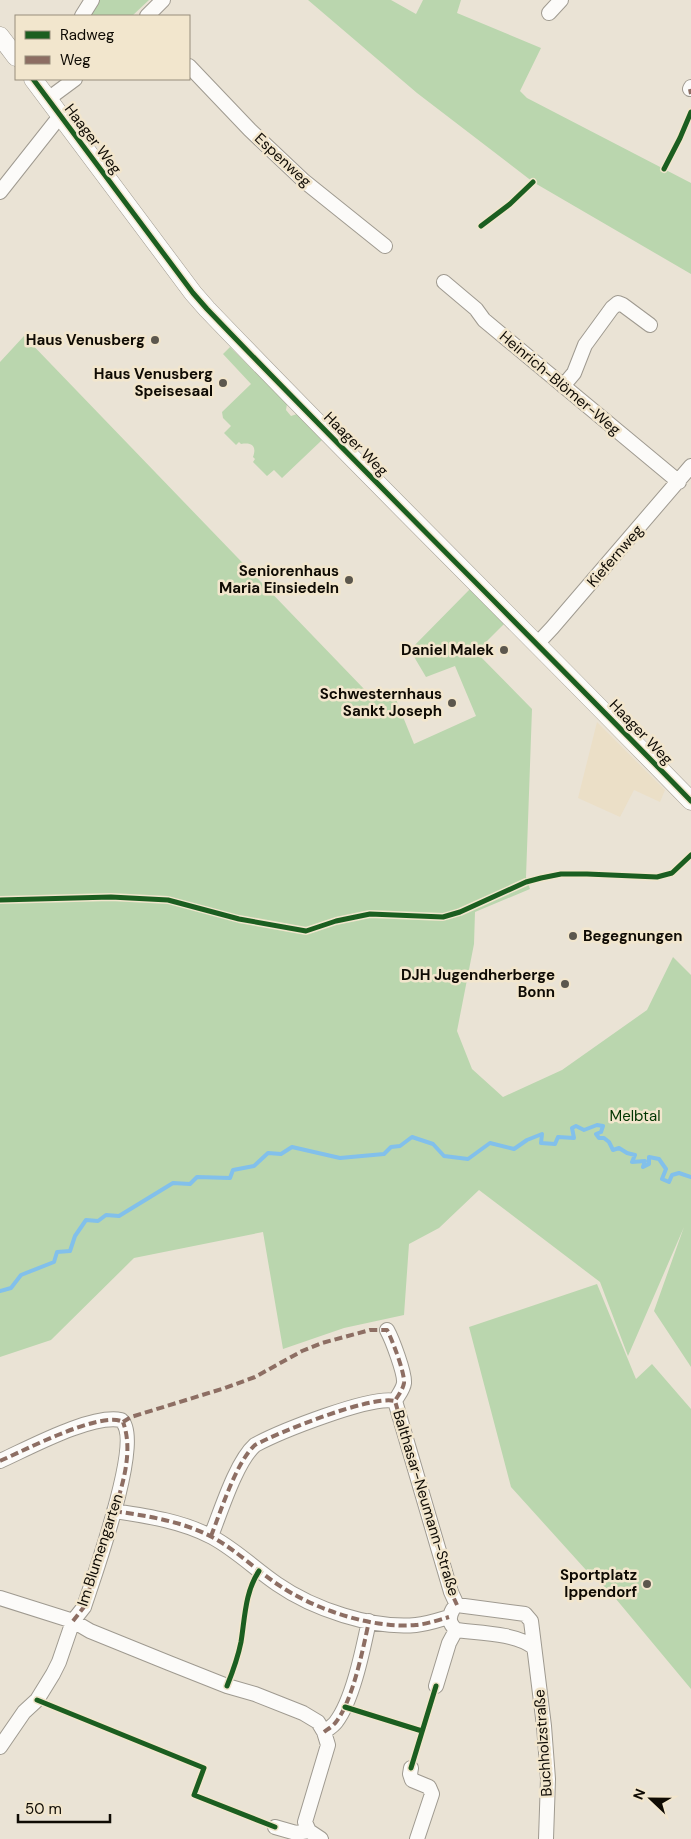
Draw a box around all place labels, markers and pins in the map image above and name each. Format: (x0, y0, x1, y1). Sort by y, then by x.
place label: Haus Venusberg (26, 330, 145, 350)
marker: Haus Venusberg (149, 334, 161, 346)
place label: Haus Venusberg Speisesaal (94, 364, 213, 401)
marker: Haus Venusberg Speisesaal (217, 377, 229, 389)
place label: Seniorenhaus Maria Einsiedeln (219, 561, 339, 598)
marker: Seniorenhaus Maria Einsiedeln (343, 574, 355, 586)
place label: Daniel Malek (401, 640, 494, 660)
marker: Daniel Malek (498, 644, 510, 656)
place label: Schwesternhaus Sankt Joseph (320, 684, 442, 721)
marker: Schwesternhaus Sankt Joseph (446, 697, 458, 709)
place label: Begegnungen (583, 926, 683, 946)
marker: Begegnungen (567, 930, 579, 942)
place label: DJH Jugendherberge Bonn (401, 965, 555, 1002)
marker: DJH Jugendherberge Bonn (559, 978, 571, 990)
place label: Sportplatz Ippendorf (560, 1565, 637, 1602)
marker: Sportplatz Ippendorf (641, 1578, 653, 1590)

